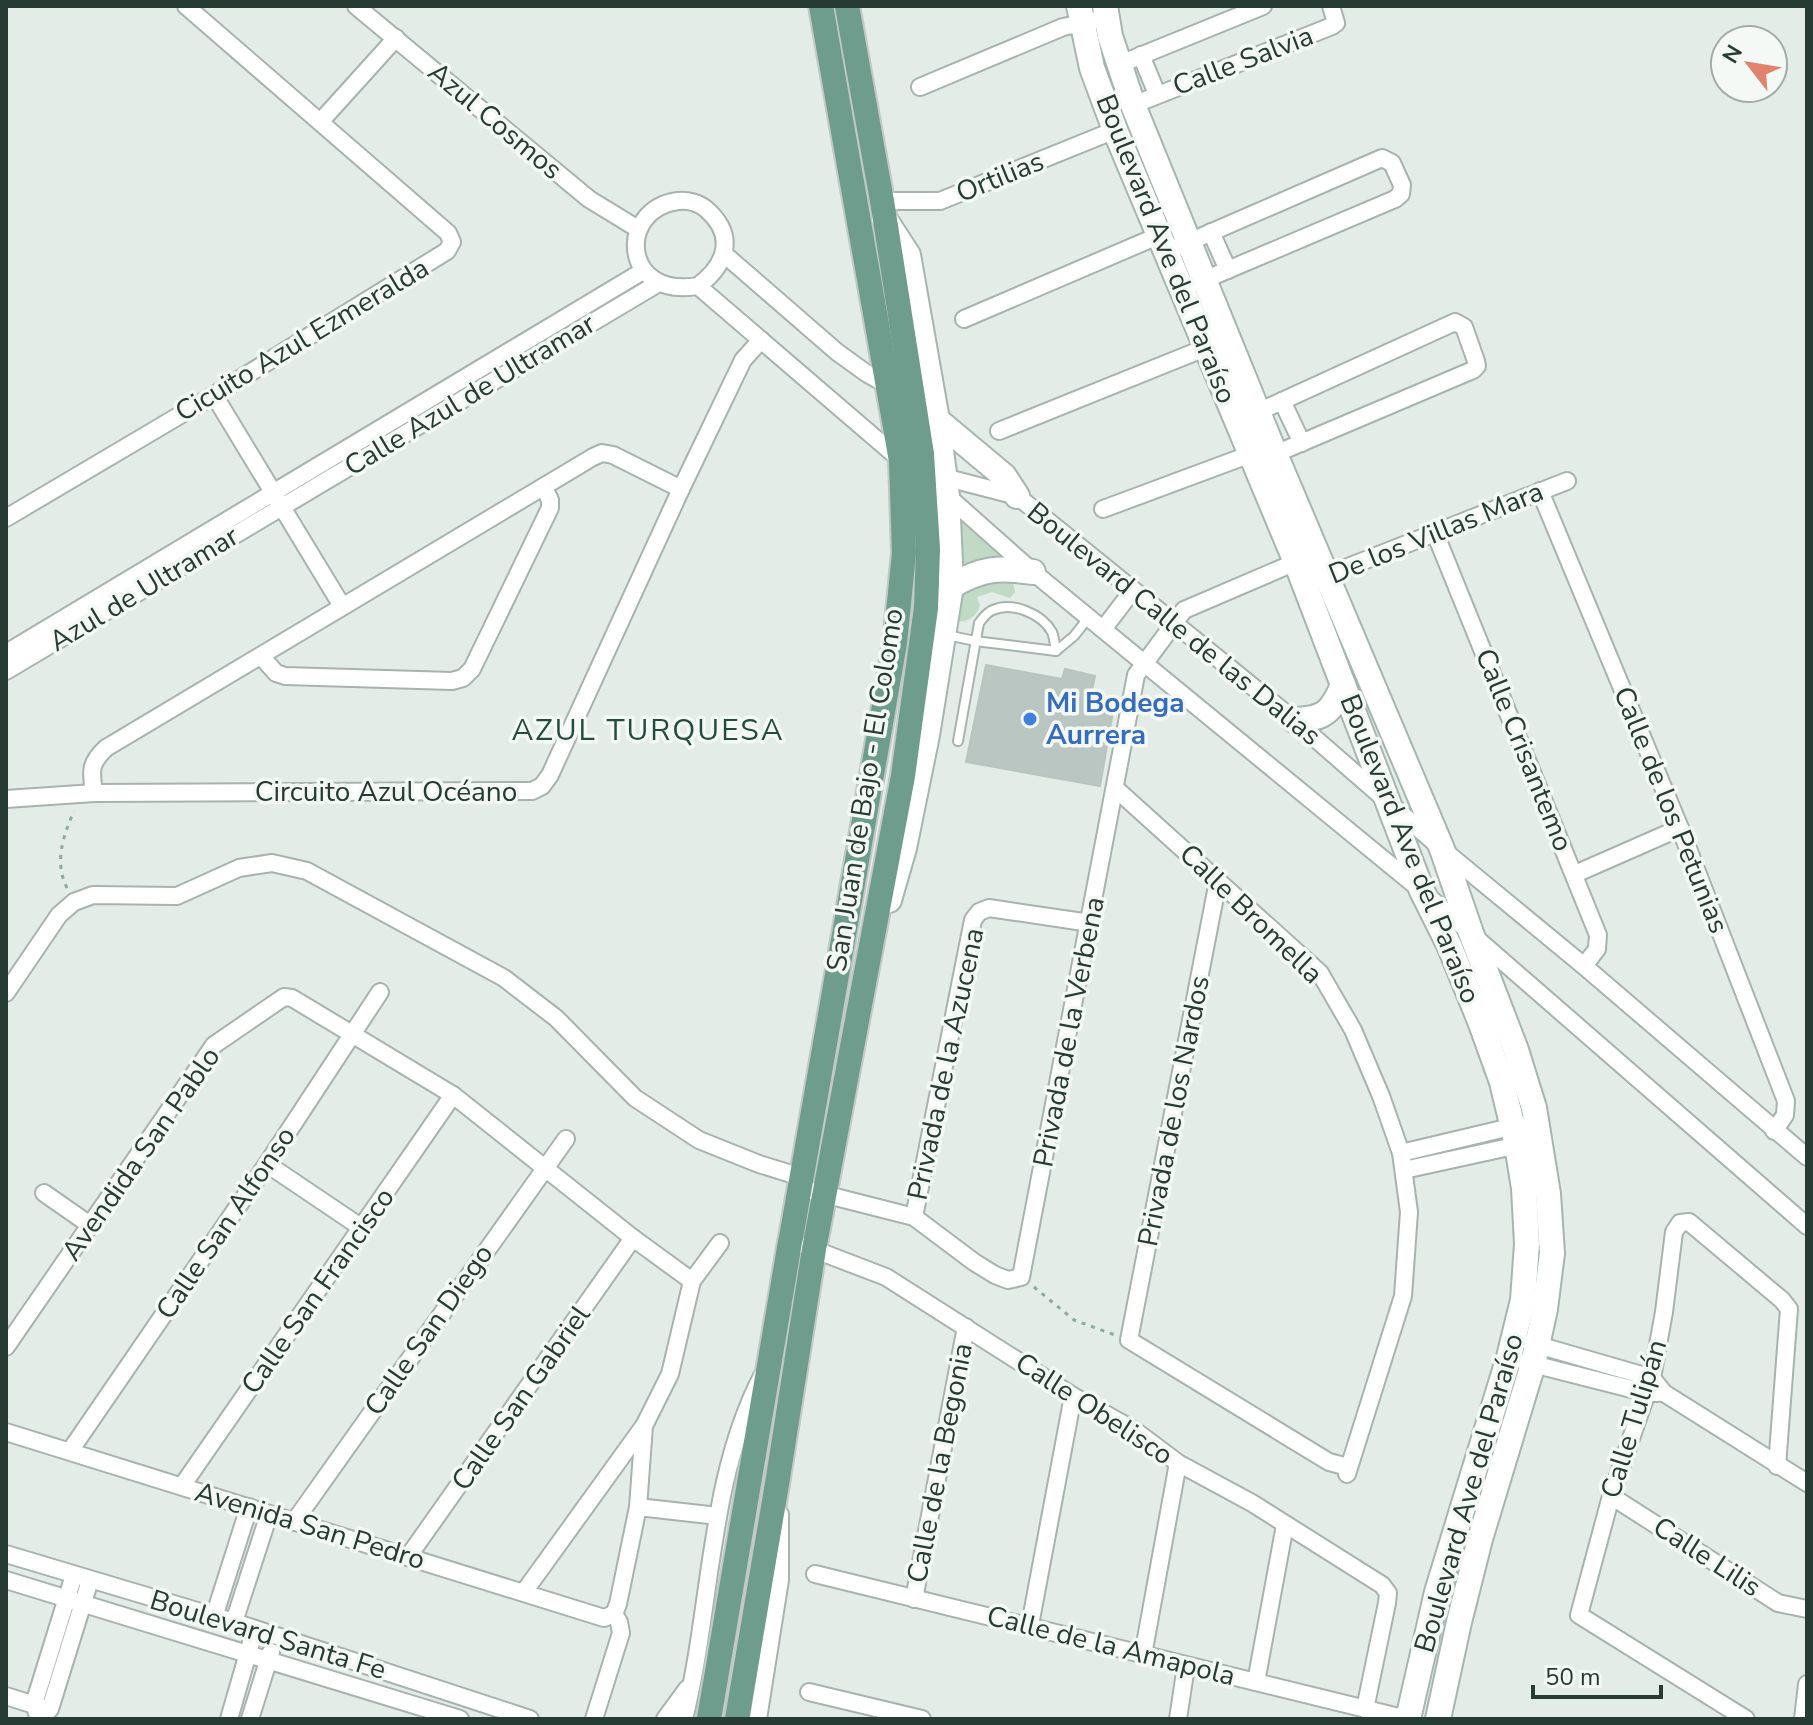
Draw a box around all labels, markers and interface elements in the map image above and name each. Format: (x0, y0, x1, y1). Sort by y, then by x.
street label: Calle Salvia (1167, 17, 1319, 105)
north arrow (1709, 24, 1789, 104)
text: N (1716, 39, 1750, 69)
street label: Azul Cosmos (420, 54, 570, 188)
street label: Boulevard Ave del Paraíso (1087, 89, 1245, 409)
street label: Ortilias (950, 142, 1050, 212)
street label: Cicuito Azul Ezmeralda (168, 249, 436, 431)
street label: Calle Azul de Ultramar (337, 305, 603, 485)
street label: De los Villas Mara (1323, 473, 1549, 593)
street label: Boulevard Calle de las Dalias (1019, 493, 1329, 755)
street label: Azul de Ultramar (42, 517, 246, 661)
street label: San Juan de Bajo - El Colomo (818, 606, 912, 974)
street label: Calle Crisantemo (1466, 643, 1582, 857)
street label: Calle de los Petunias (1604, 681, 1738, 939)
place label: Mi Bodega Aurrera (1046, 684, 1185, 754)
street label: Boulevard Ave del Paraíso (1331, 689, 1489, 1009)
district label: AZUL TURQUESA (511, 710, 785, 751)
marker: Mi Bodega Aurrera (1021, 710, 1039, 728)
street label: Circuito Azul Océano (255, 773, 517, 811)
street label: Calle Bromella (1171, 836, 1331, 992)
street label: Privada de la Verbena (1024, 894, 1114, 1170)
street label: Privada de la Azucena (899, 924, 993, 1204)
street label: Privada de los Nardos (1129, 972, 1219, 1250)
street label: Avendida San Pablo (53, 1039, 229, 1269)
street label: Calle San Alfonso (147, 1119, 305, 1327)
street label: Calle San Francisco (233, 1180, 403, 1402)
street label: Calle San Diego (356, 1237, 502, 1423)
street label: Calle San Gabriel (443, 1297, 600, 1498)
street label: Boulevard Ave del Paraíso (1405, 1329, 1533, 1657)
street label: Calle Tulipán (1592, 1335, 1676, 1503)
street label: Calle de la Begonia (898, 1340, 982, 1586)
street label: Calle Obelisco (1008, 1344, 1180, 1474)
street label: Avenida San Pedro (190, 1473, 430, 1579)
street label: Calle Lilis (1646, 1508, 1768, 1606)
street label: Boulevard Santa Fe (145, 1581, 391, 1689)
street label: Calle de la Amapola (983, 1597, 1239, 1695)
scale bar (1533, 1649, 1661, 1699)
text: 50 m (1545, 1661, 1601, 1693)

